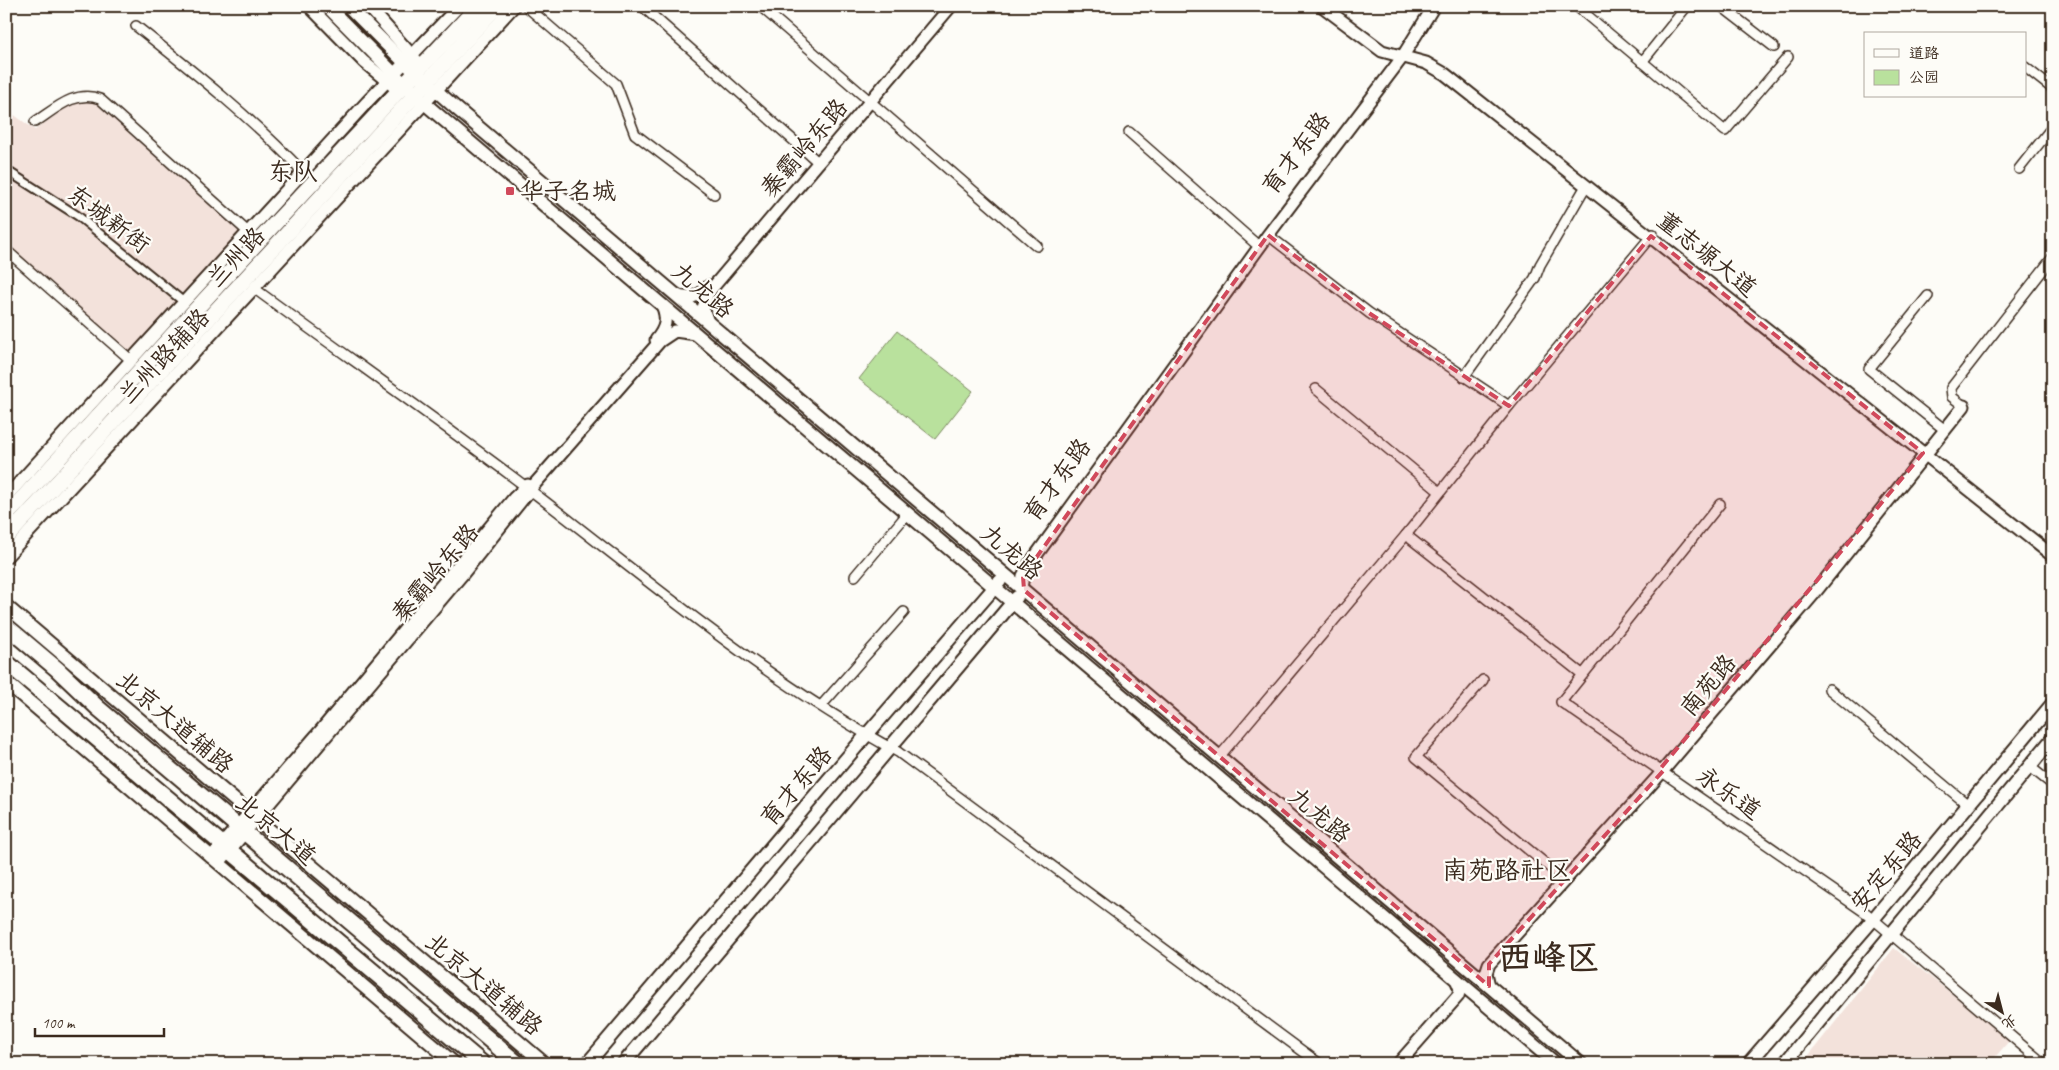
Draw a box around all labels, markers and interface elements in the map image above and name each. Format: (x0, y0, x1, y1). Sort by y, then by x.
legend (1864, 32, 2026, 98)
text: 道路 (1909, 44, 1939, 63)
text: 公园 (1909, 68, 1939, 87)
street label: 秦霸岭东路 (754, 92, 854, 204)
street label: 育才东路 (1255, 106, 1337, 200)
district label: 东队 (268, 156, 318, 188)
place label: 华子名城 (520, 176, 616, 206)
street label: 东城新街 (62, 178, 156, 260)
marker: 华子名城 (504, 185, 516, 197)
street label: 董志塬大道 (1651, 205, 1763, 303)
street label: 兰州路 (200, 220, 272, 294)
street label: 九龙路 (666, 255, 740, 325)
street label: 兰州路辅路 (112, 302, 216, 410)
street label: 育才东路 (1017, 432, 1097, 528)
street label: 秦霸岭东路 (385, 517, 485, 629)
street label: 九龙路 (975, 517, 1049, 587)
street label: 南苑路 (1673, 648, 1743, 722)
street label: 北京大道辅路 (110, 664, 240, 780)
street label: 育才东路 (754, 740, 838, 832)
street label: 永乐道 (1691, 760, 1767, 826)
street label: 九龙路 (1283, 780, 1357, 850)
street label: 北京大道 (230, 787, 322, 871)
street label: 安定东路 (1844, 825, 1928, 917)
district label: 南苑路社区 (1442, 854, 1572, 887)
street label: 北京大道辅路 (419, 926, 549, 1042)
district label: 西峰区 (1498, 936, 1600, 979)
north arrow (1976, 988, 2026, 1038)
scale bar (35, 1005, 164, 1037)
text: 北 (1999, 1011, 2020, 1033)
text: 100 m (42, 1014, 76, 1033)

